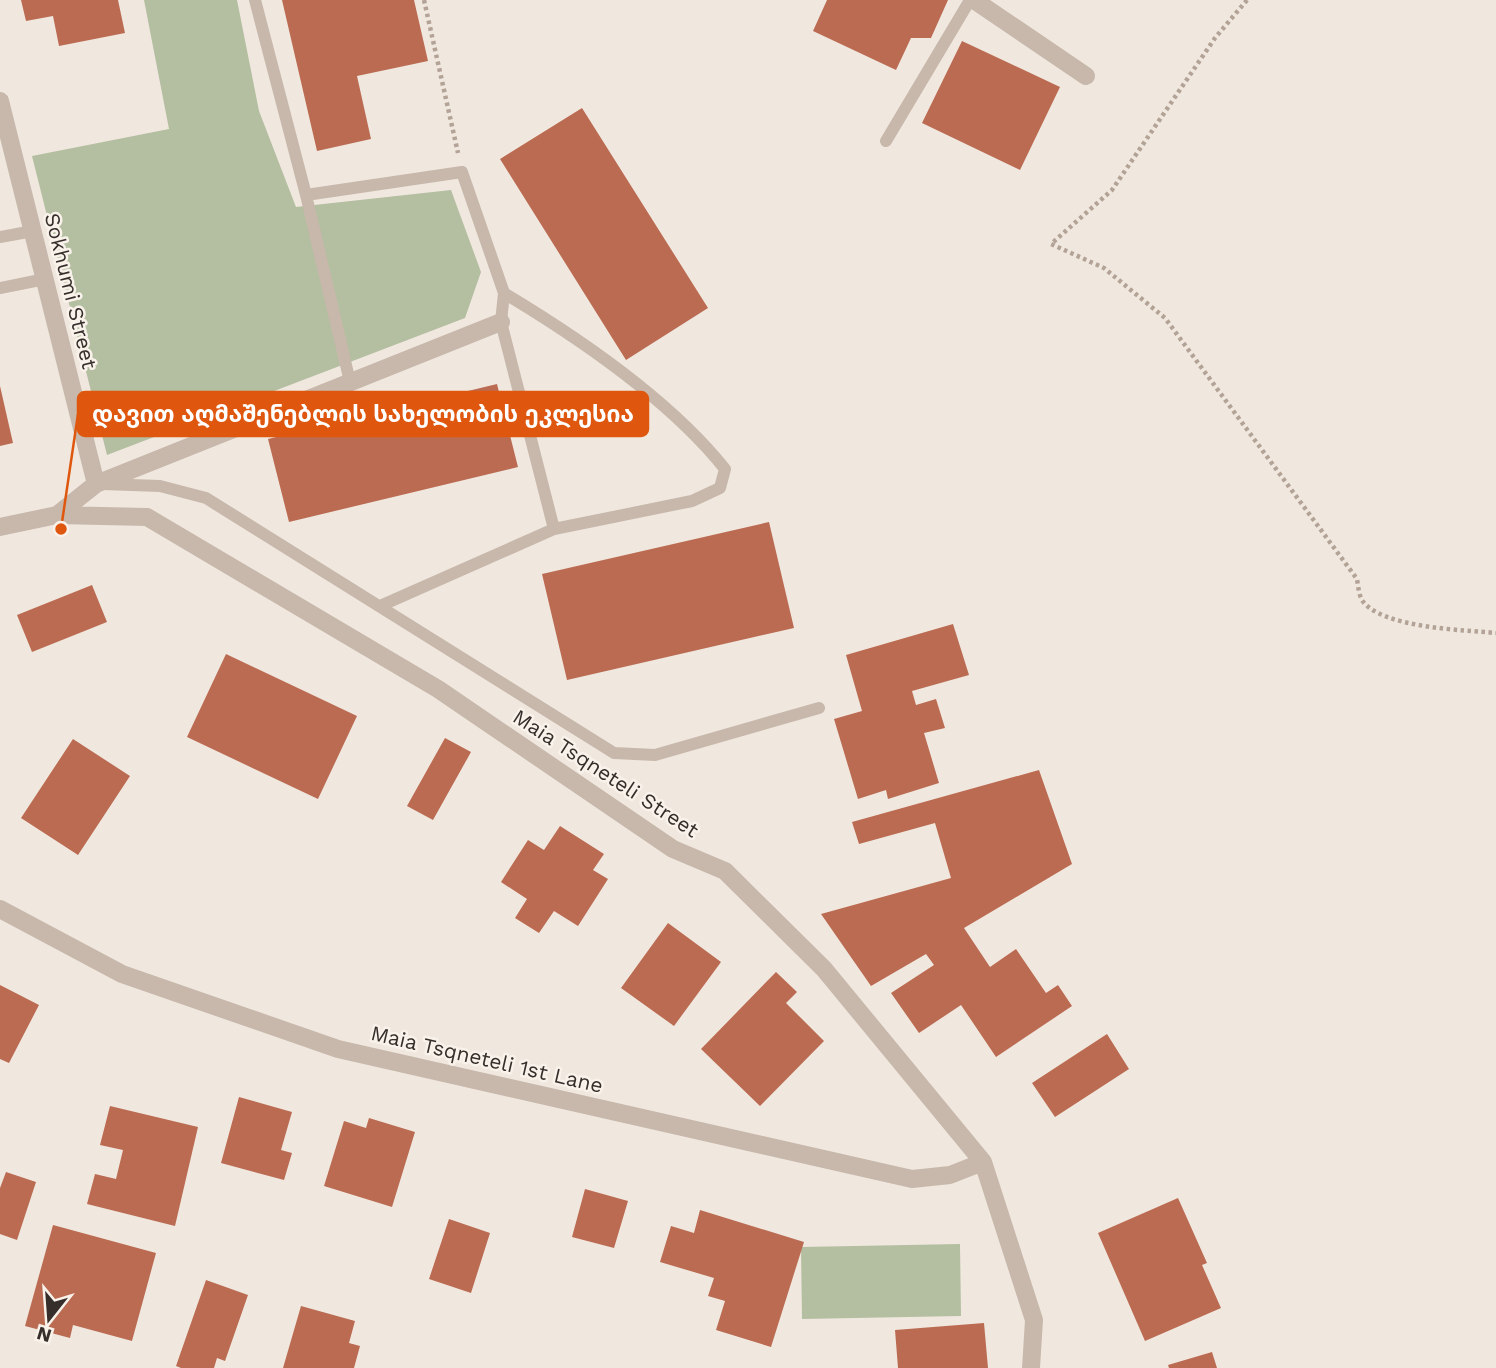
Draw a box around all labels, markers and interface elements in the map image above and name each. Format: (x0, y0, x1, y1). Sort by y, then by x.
street label: Sokhumi Street (40, 210, 103, 372)
callout: დავით აღმაშენებლის სახელობის ეკლესია (78, 392, 648, 436)
text: დავით აღმაშენებლის სახელობის ეკლესია (92, 401, 634, 429)
street label: Maia Tsqneteli Street (508, 704, 704, 842)
street label: Maia Tsqneteli 1st Lane (369, 1020, 605, 1098)
north arrow (14, 1284, 84, 1354)
text: N (34, 1322, 54, 1348)

